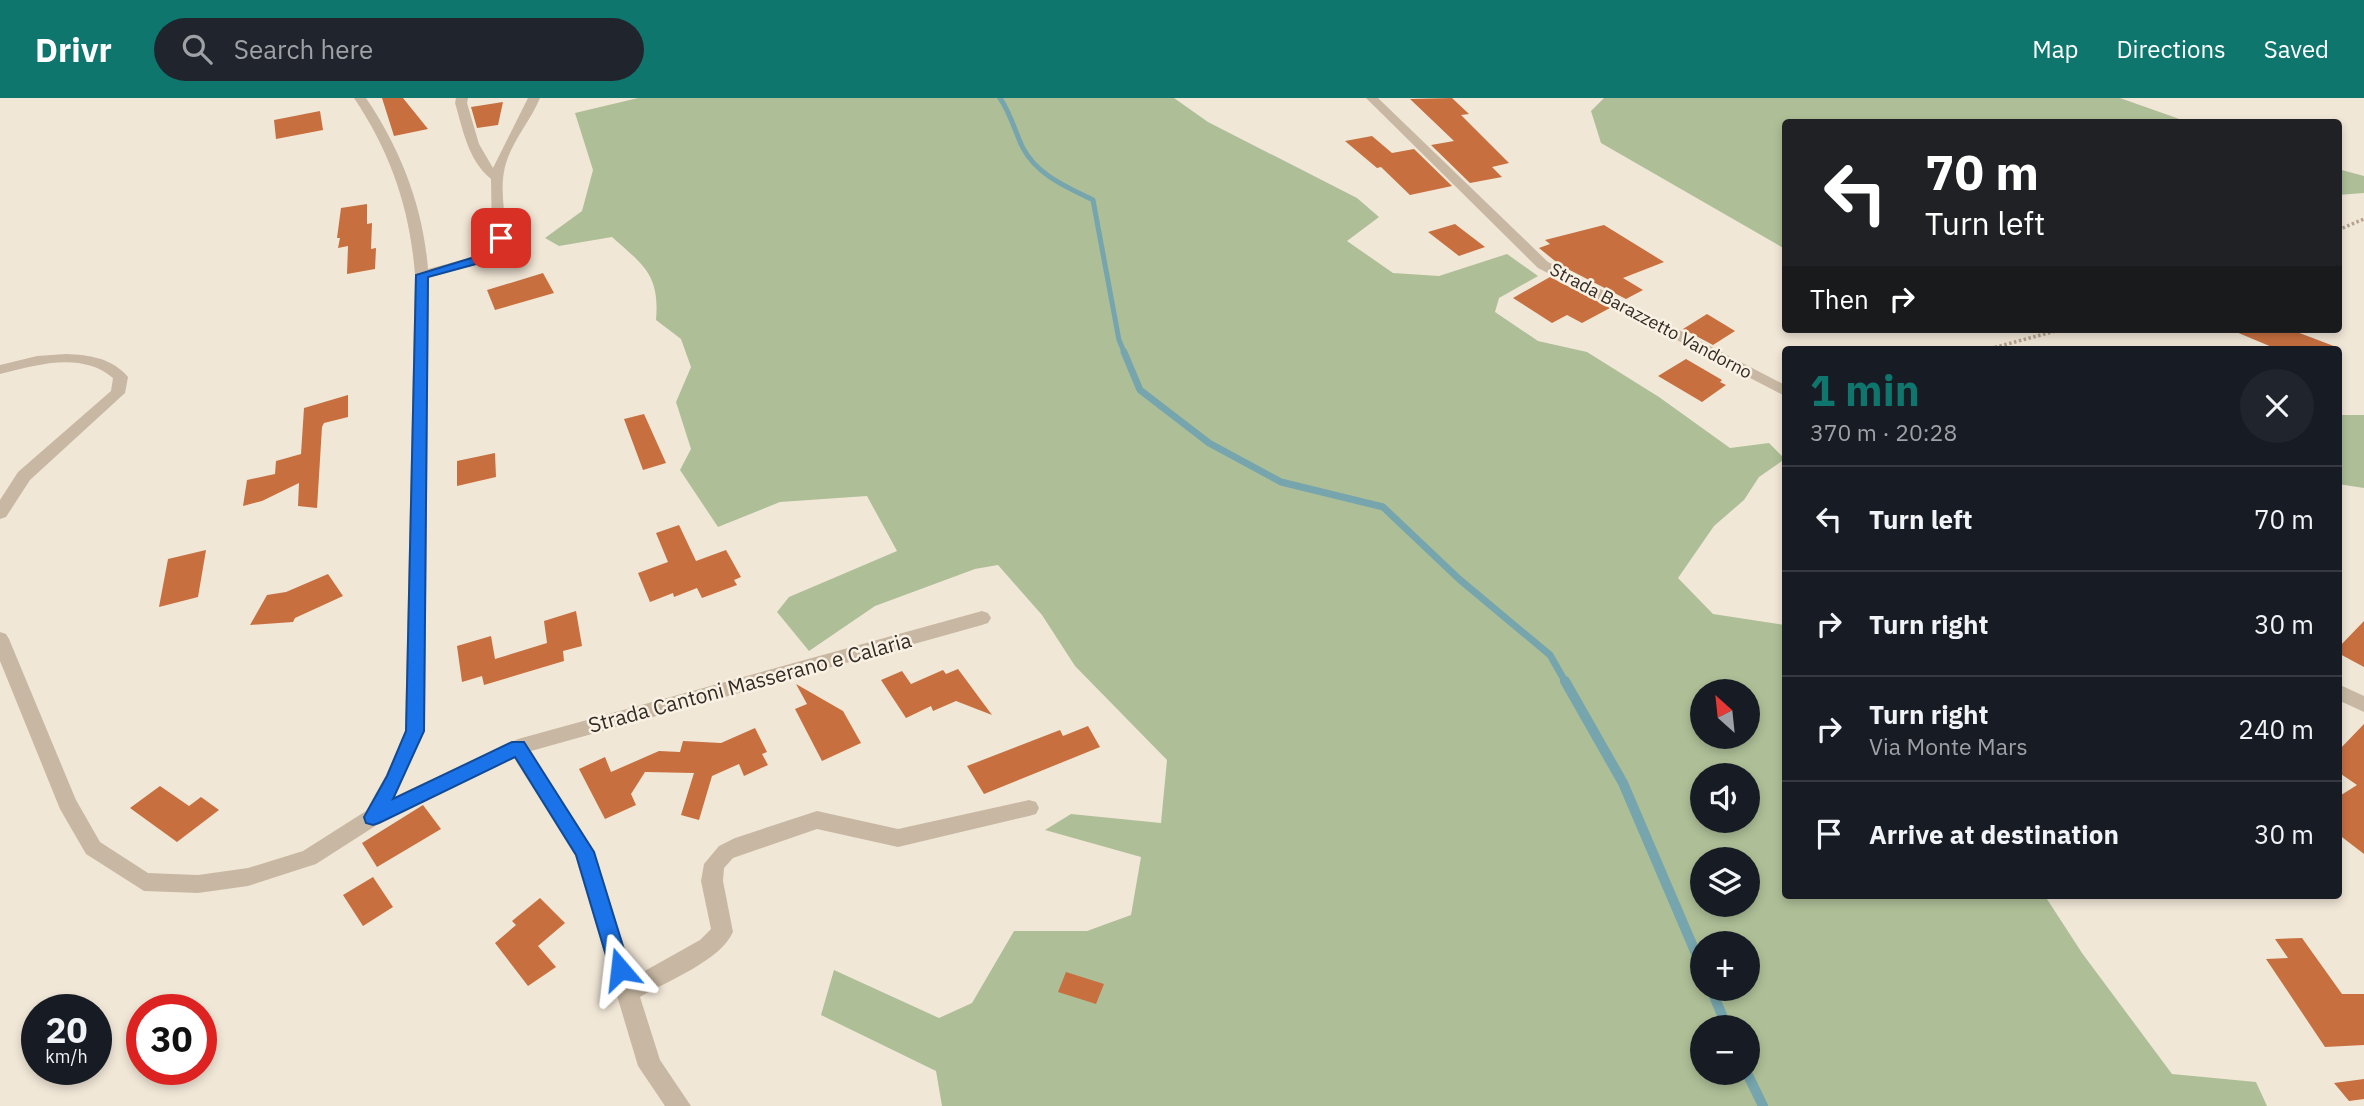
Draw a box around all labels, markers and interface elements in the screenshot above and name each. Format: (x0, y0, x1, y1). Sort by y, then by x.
search box (154, 18, 644, 81)
text: Drivr (35, 28, 112, 71)
icon: search (178, 30, 216, 68)
text: Search here (234, 32, 373, 66)
text: Map (2032, 33, 2078, 65)
text: Directions (2116, 33, 2226, 65)
text: Saved (2264, 33, 2329, 65)
text: 70 m (1925, 140, 2039, 203)
icon: left (1810, 147, 1901, 238)
text: Turn left (1925, 202, 2045, 244)
pin (471, 208, 531, 268)
icon: arrive (482, 219, 520, 257)
street label: Strada Barazzetto Vandorno (1546, 257, 1756, 384)
icon: right (1883, 280, 1921, 318)
text: Then (1810, 282, 1869, 316)
text: 1 min (1810, 363, 1920, 418)
button: close (2240, 369, 2314, 443)
text: 370 m · 20:28 (1810, 417, 1957, 447)
icon: left (1810, 500, 1848, 538)
text: Turn left (1869, 502, 1972, 536)
text: 70 m (2254, 502, 2314, 536)
icon: right (1810, 605, 1848, 643)
text: Turn right (1869, 607, 1988, 641)
text: 30 m (2254, 607, 2314, 641)
street label: Strada Cantoni Masserano e Calaria (585, 625, 914, 739)
north arrow (1690, 679, 1760, 749)
map controls (1690, 679, 1760, 1085)
text: Turn right (1869, 697, 1988, 731)
icon: right (1810, 710, 1848, 748)
text: 240 m (2238, 712, 2314, 746)
text: Via Monte Mars (1869, 731, 2028, 761)
button: sound (1690, 763, 1760, 833)
icon: arrive (1810, 815, 1848, 853)
text: Arrive at destination (1869, 817, 2119, 851)
text: 30 m (2254, 817, 2314, 851)
button: layers (1690, 847, 1760, 917)
button: + (1690, 931, 1760, 1001)
position arrow (583, 932, 657, 1006)
speed limit sign: 30 (126, 994, 217, 1085)
text: 20 (45, 1007, 88, 1053)
button: − (1690, 1015, 1760, 1085)
text: km/h (45, 1045, 88, 1068)

